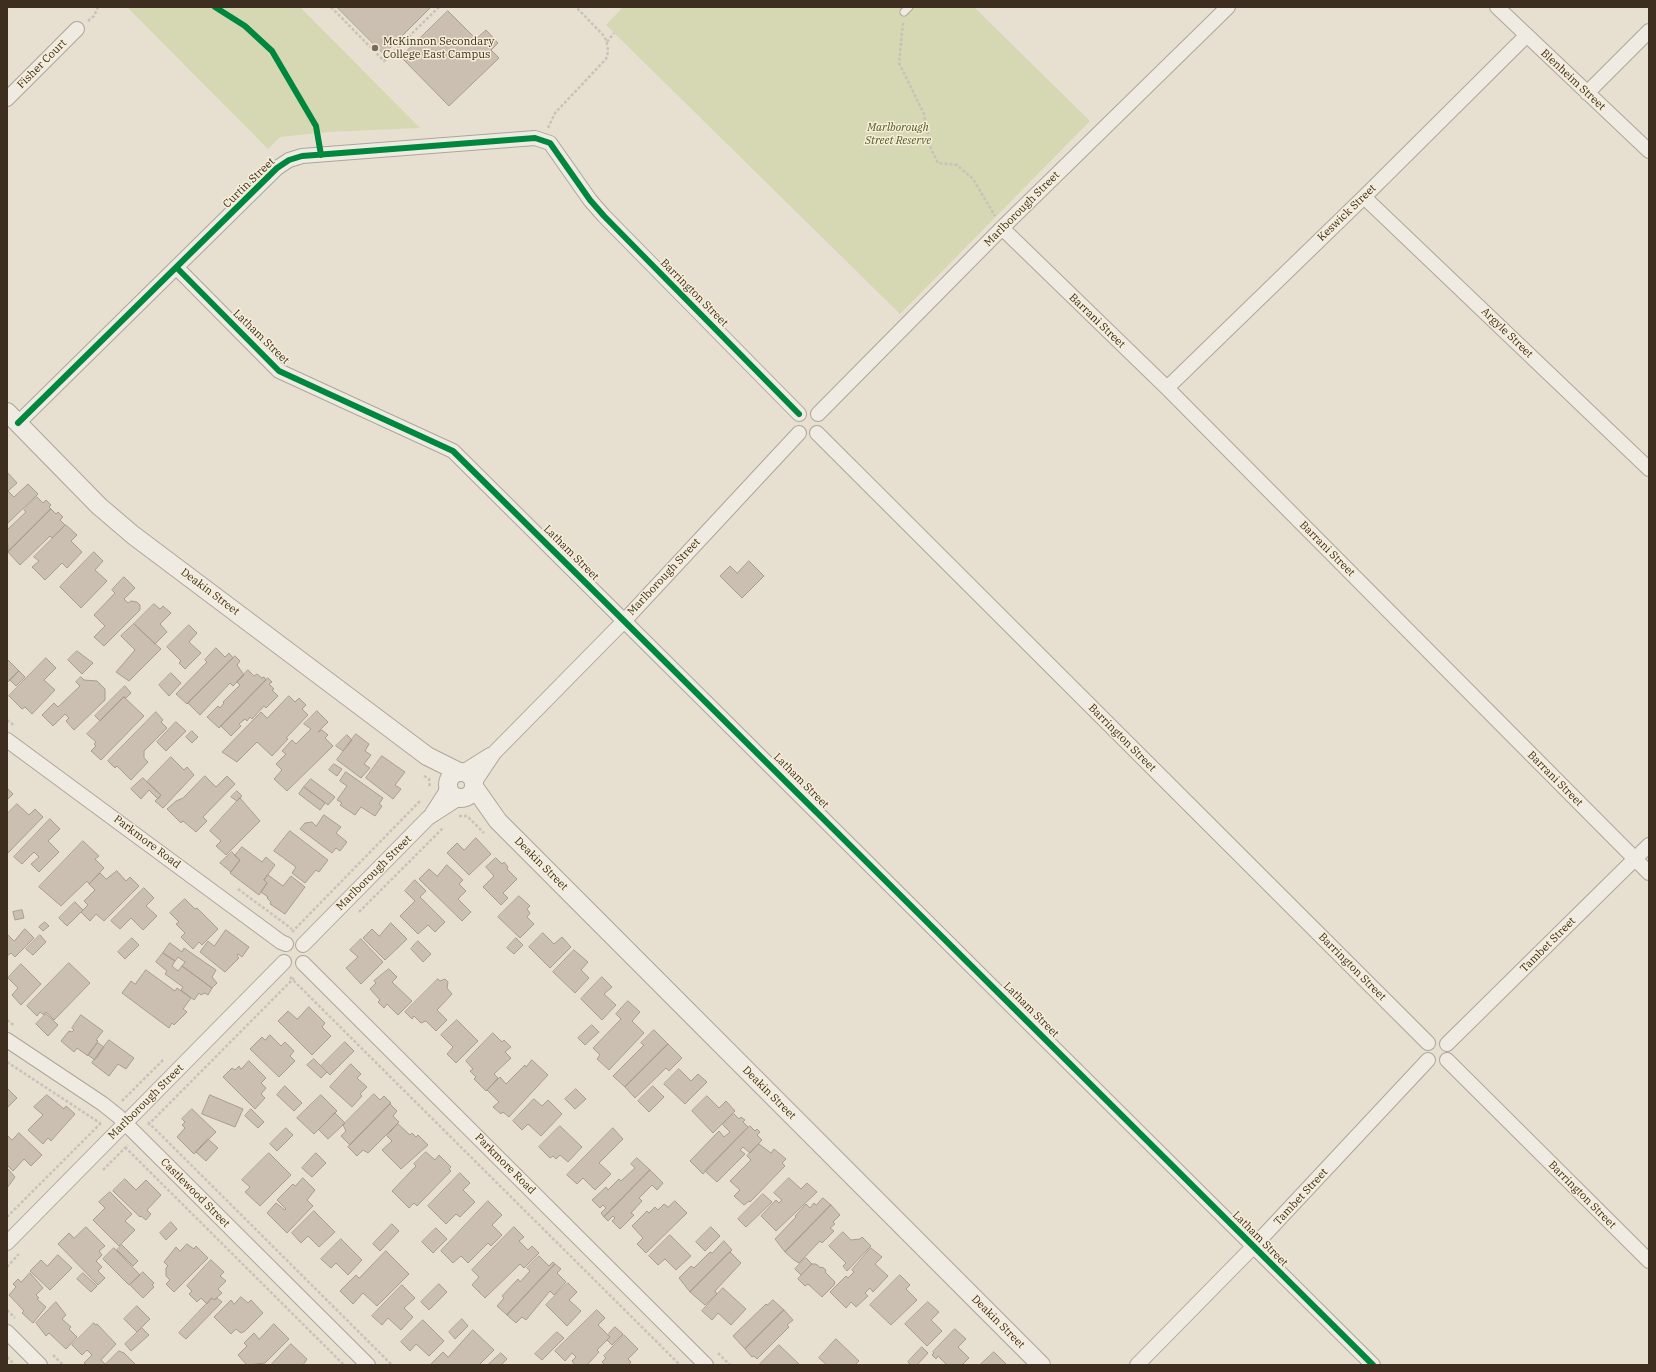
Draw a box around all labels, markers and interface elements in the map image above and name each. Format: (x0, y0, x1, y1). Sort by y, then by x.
place label: McKinnon Secondary College East Campus (383, 35, 494, 61)
street label: Fisher Court (15, 37, 69, 91)
marker: McKinnon Secondary College East Campus (370, 43, 380, 53)
street label: Blenheim Street (1538, 47, 1608, 113)
park label: Marlborough Street Reserve (865, 121, 931, 147)
street label: Curtin Street (220, 155, 278, 211)
street label: Marlborough Street (982, 169, 1062, 249)
street label: Keswick Street (1315, 182, 1379, 244)
street label: Barrington Street (657, 256, 731, 330)
street label: Barrani Street (1066, 291, 1128, 351)
street label: Argyle Street (1478, 305, 1536, 361)
street label: Latham Street (230, 307, 292, 367)
street label: Barrani Street (1296, 518, 1358, 580)
street label: Latham Street (540, 522, 602, 584)
street label: Marlborough Street (625, 536, 703, 618)
street label: Deakin Street (178, 566, 242, 618)
street label: Barrington Street (1085, 701, 1159, 775)
street label: Barrani Street (1524, 748, 1586, 810)
street label: Latham Street (770, 750, 832, 812)
street label: Parkmore Road (111, 813, 183, 871)
street label: Marlborough Street (334, 833, 414, 913)
street label: Deakin Street (512, 835, 570, 893)
street label: Tambet Street (1517, 914, 1579, 976)
street label: Barrington Street (1315, 930, 1389, 1004)
street label: Latham Street (1000, 979, 1062, 1041)
street label: Marlborough Street (106, 1062, 186, 1142)
street label: Deakin Street (740, 1064, 798, 1122)
street label: Parkmore Road (472, 1131, 538, 1197)
street label: Castlewood Street (158, 1156, 232, 1230)
street label: Barrington Street (1545, 1158, 1619, 1232)
street label: Tambet Street (1271, 1166, 1331, 1228)
street label: Latham Street (1229, 1208, 1291, 1270)
street label: Deakin Street (969, 1293, 1027, 1351)

